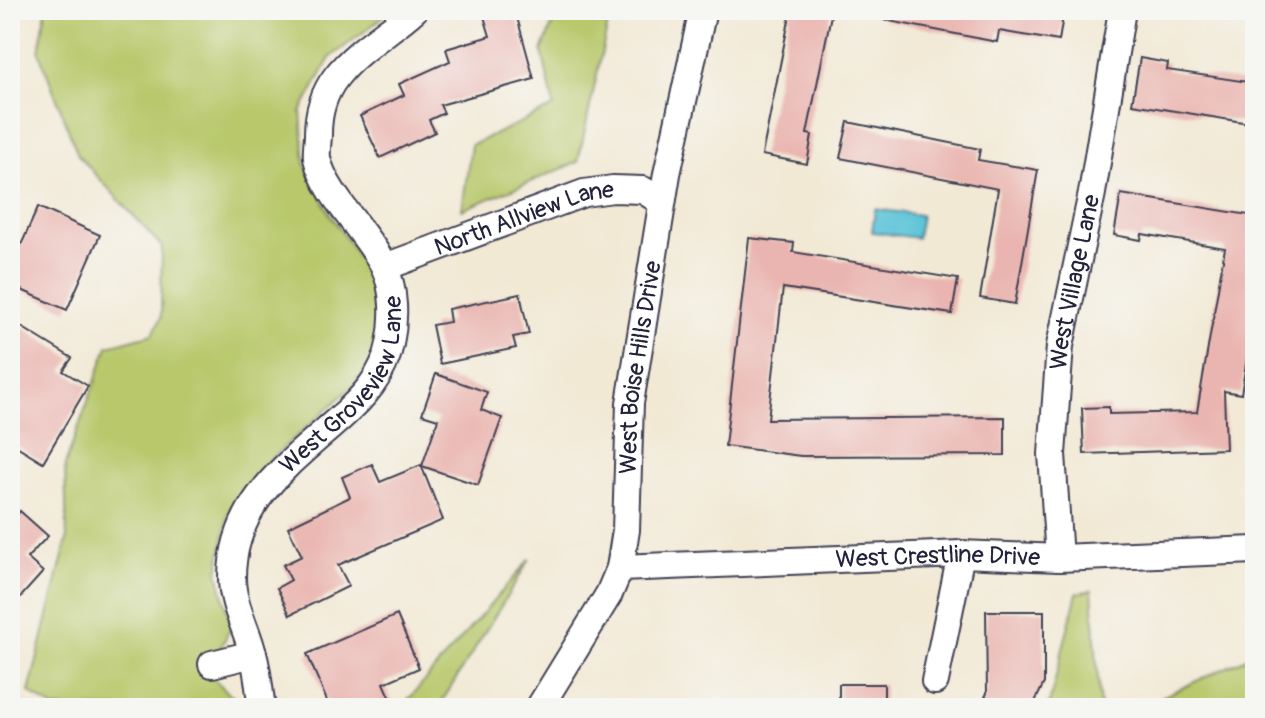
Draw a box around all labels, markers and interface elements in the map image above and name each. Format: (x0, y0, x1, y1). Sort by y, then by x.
street label: North Allview Lane (430, 175, 616, 262)
street label: West Village Lane (1044, 192, 1106, 370)
street label: West Boise Hills Drive (613, 259, 667, 474)
street label: West Groveview Lane (273, 295, 408, 479)
street label: West Crestline Drive (835, 539, 1041, 574)

